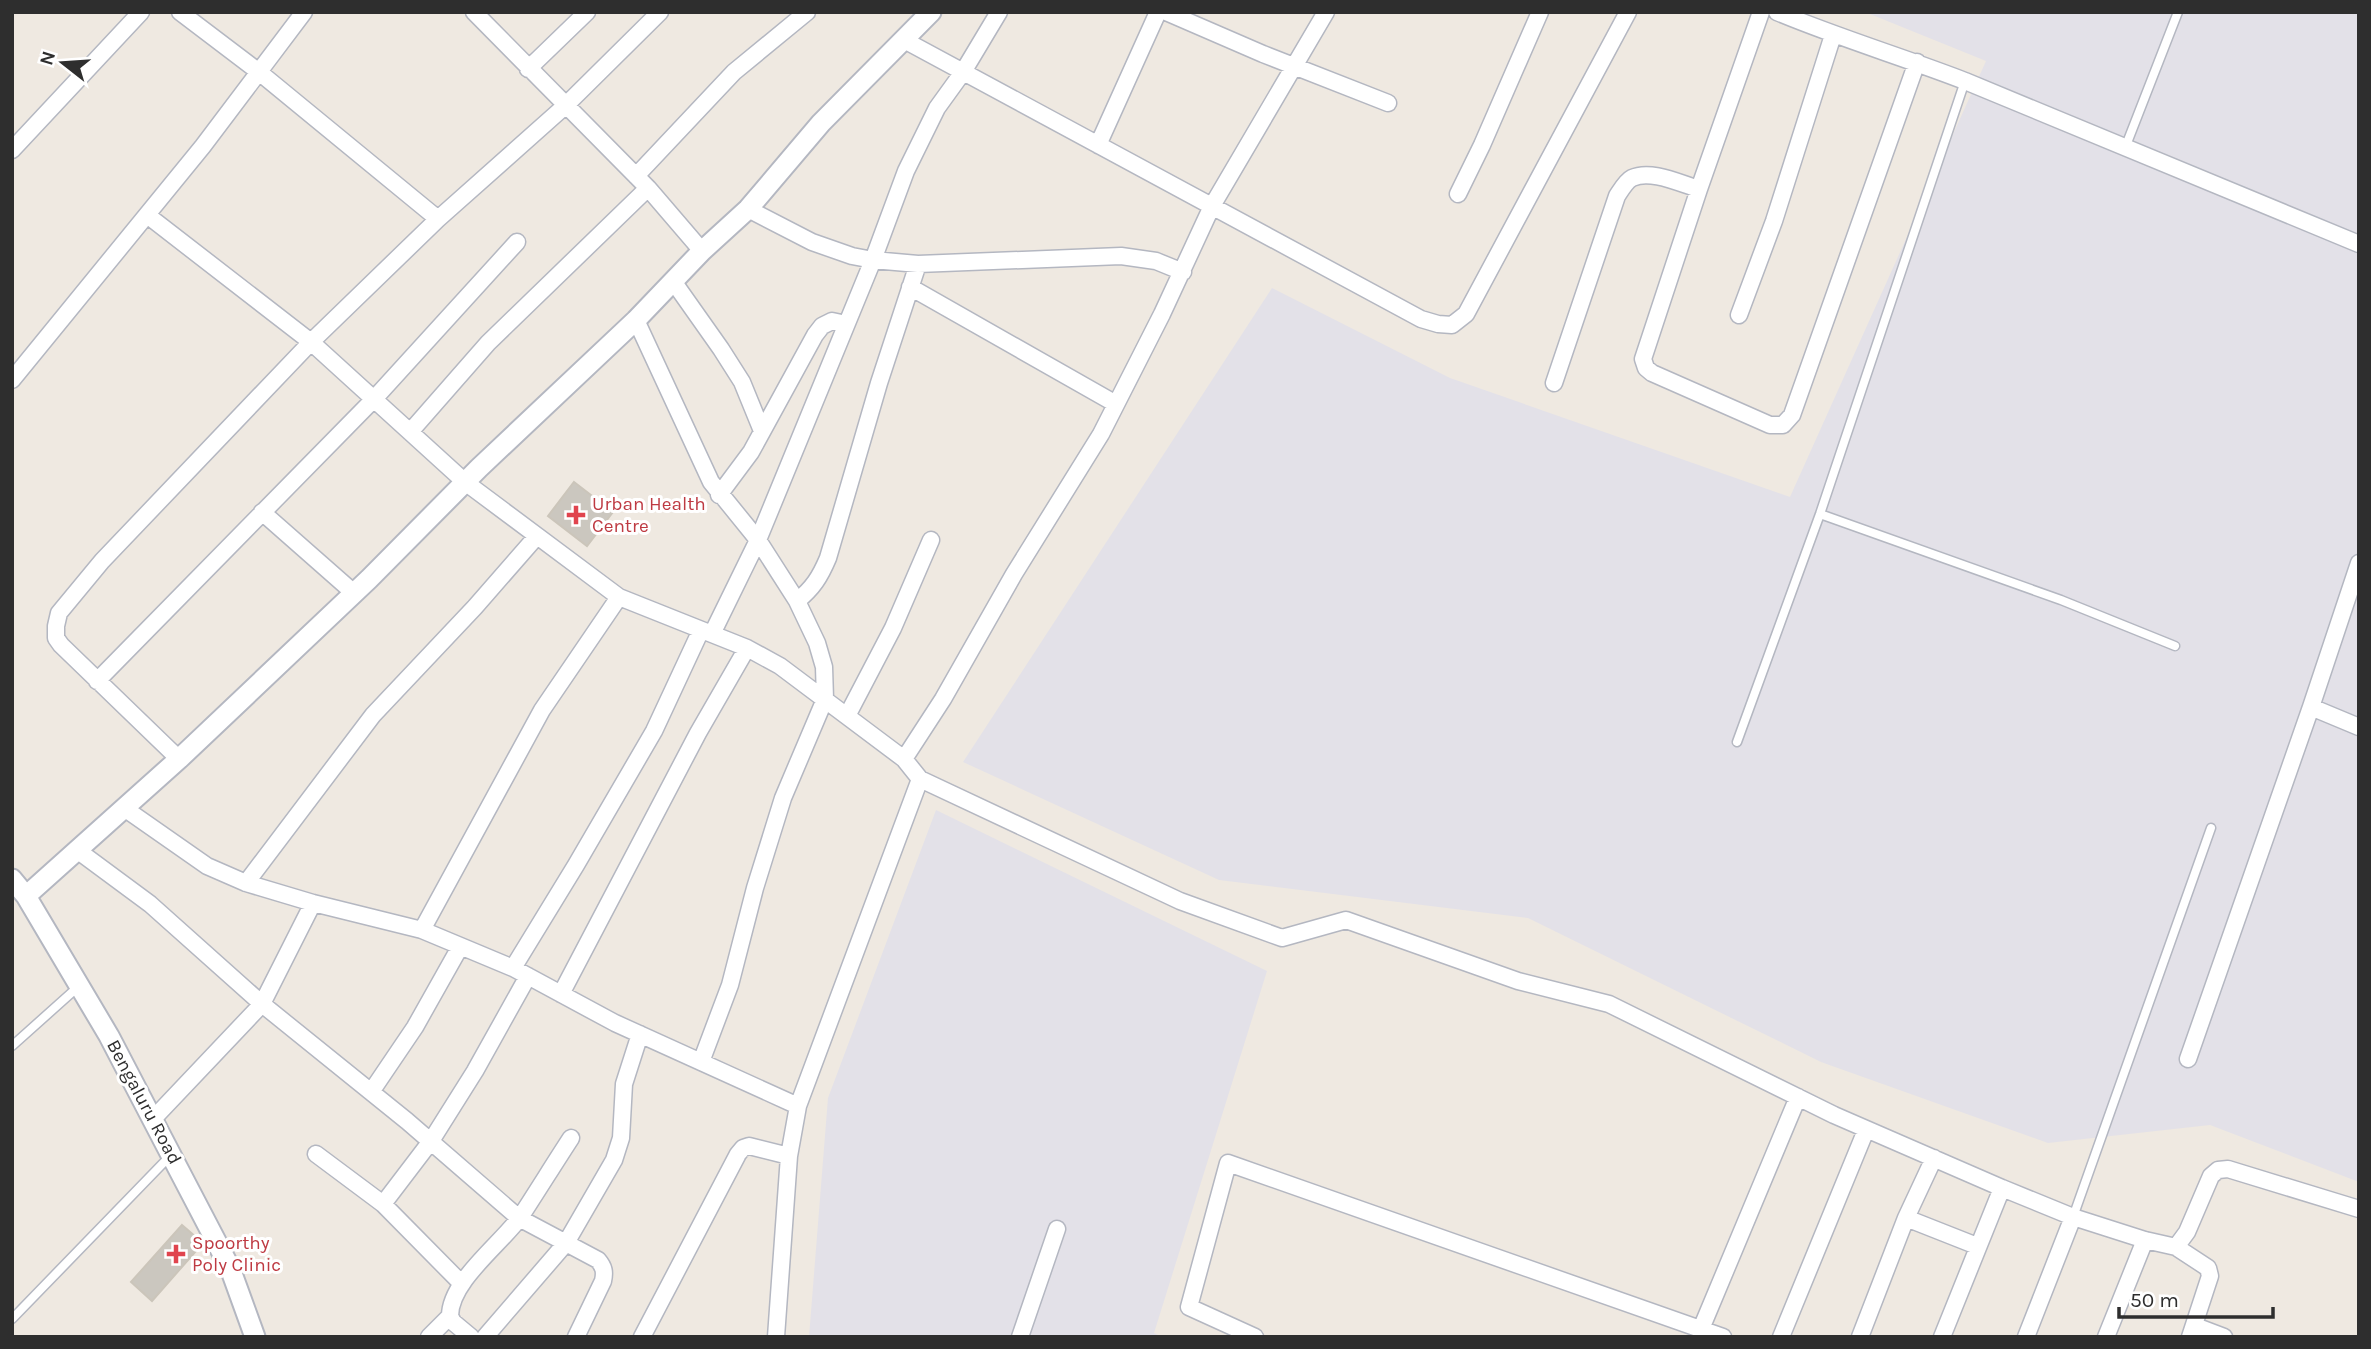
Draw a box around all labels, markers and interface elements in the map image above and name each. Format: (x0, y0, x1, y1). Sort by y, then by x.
north arrow (28, 28, 98, 98)
text: N (35, 49, 60, 68)
place label: Urban Health Centre (592, 493, 706, 537)
marker: Urban Health Centre (566, 505, 586, 525)
street label: Bengaluru Road (102, 1036, 186, 1168)
place label: Spoorthy Poly Clinic (192, 1232, 281, 1276)
marker: Spoorthy Poly Clinic (166, 1244, 186, 1264)
scale bar (2119, 1276, 2273, 1320)
text: 50 m (2130, 1288, 2179, 1312)

